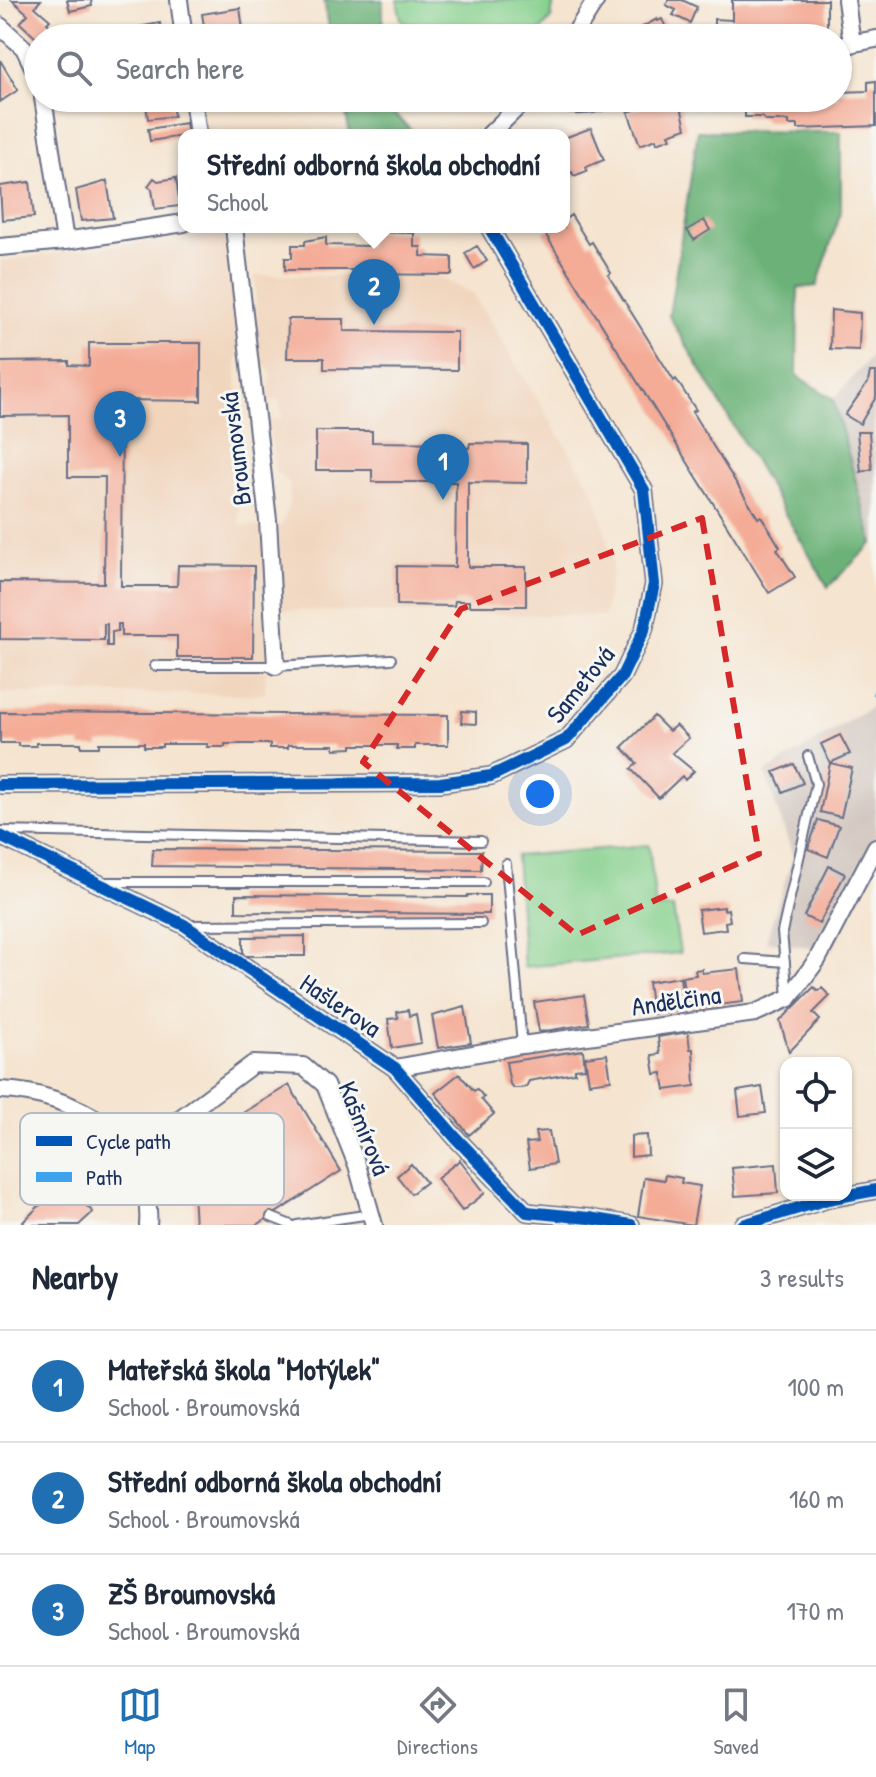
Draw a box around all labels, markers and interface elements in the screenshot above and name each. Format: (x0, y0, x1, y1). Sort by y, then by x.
search box (24, 24, 852, 112)
icon: search (52, 46, 96, 90)
text: Search here (116, 48, 244, 88)
popup (178, 129, 570, 233)
text: Střední odborná škola obchodní (207, 144, 541, 184)
text: School (207, 184, 268, 219)
pin: 2 (348, 259, 400, 325)
street label: Broumovská (211, 390, 259, 508)
pin: 3 (94, 391, 146, 457)
pin: 1 (417, 434, 469, 500)
street label: Sametová (538, 638, 622, 730)
your location (520, 774, 560, 814)
street label: Hašlerova (294, 965, 388, 1045)
street label: Andělčina (629, 976, 723, 1024)
map controls (780, 1057, 852, 1201)
button: locate (780, 1057, 852, 1129)
street label: Kašmírová (330, 1076, 400, 1180)
legend (20, 1113, 284, 1205)
text: Cycle path (86, 1126, 170, 1156)
button: layers (780, 1129, 852, 1201)
text: Path (86, 1162, 122, 1192)
text: Nearby (32, 1254, 118, 1300)
text: 3 results (760, 1260, 844, 1295)
text: Mateřská škola "Motýlek" (108, 1349, 380, 1389)
text: 1 (53, 1369, 63, 1404)
text: 100 m (788, 1369, 844, 1404)
text: School · Broumovská (108, 1389, 300, 1424)
text: Střední odborná škola obchodní (108, 1461, 442, 1501)
text: 2 (52, 1481, 64, 1516)
text: 160 m (789, 1481, 844, 1516)
text: School · Broumovská (108, 1501, 300, 1536)
text: ZŠ Broumovská (108, 1573, 275, 1613)
text: 3 (52, 1593, 64, 1628)
text: 170 m (786, 1593, 844, 1628)
text: School · Broumovská (108, 1613, 300, 1648)
tab: Map (118, 1683, 162, 1761)
tab: Directions (397, 1683, 478, 1761)
tab: Saved (713, 1683, 758, 1761)

